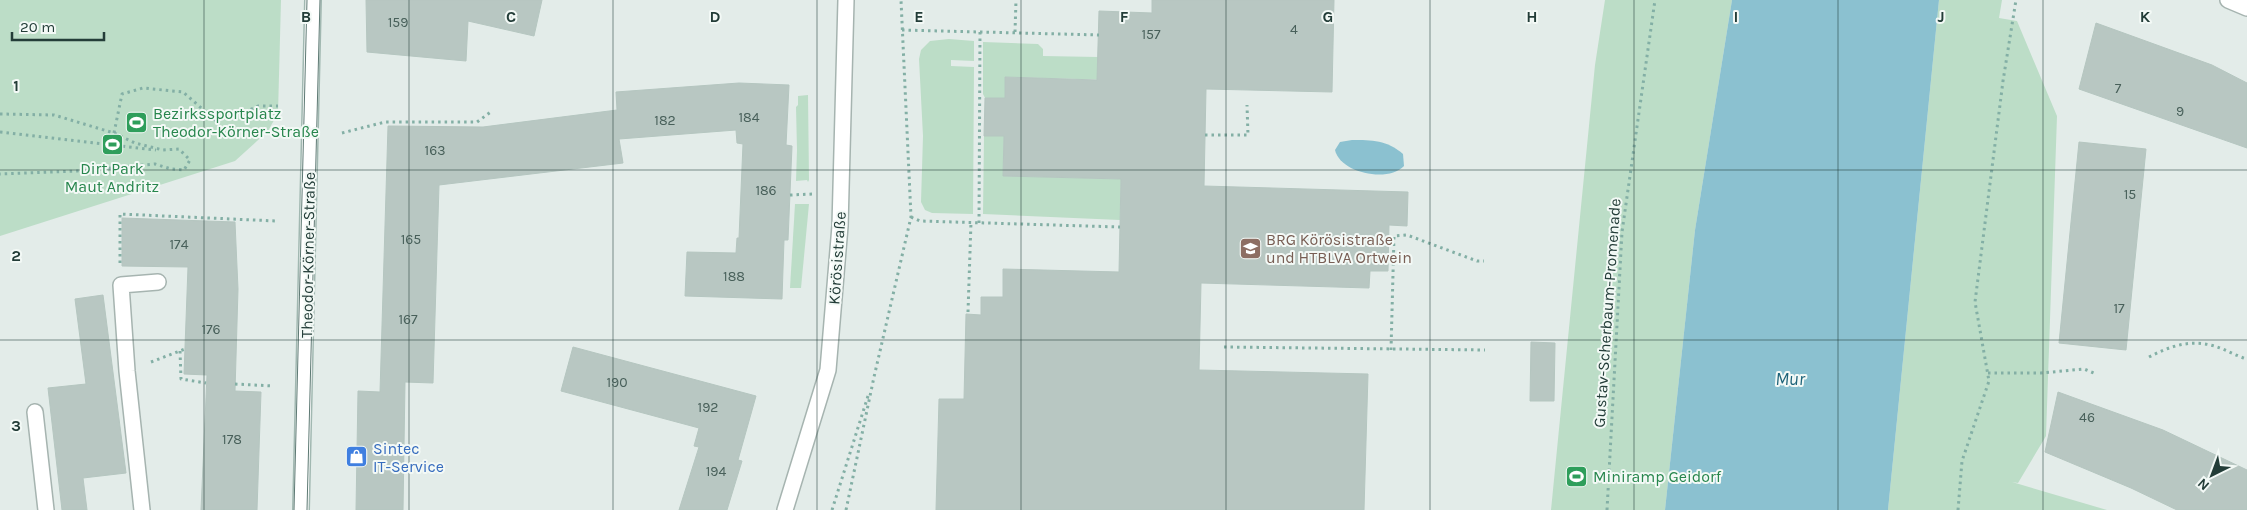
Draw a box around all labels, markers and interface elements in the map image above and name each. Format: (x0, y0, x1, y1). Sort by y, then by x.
text: B (301, 7, 311, 26)
text: C (506, 7, 516, 26)
text: D (710, 7, 721, 26)
text: E (914, 7, 924, 26)
text: F (1120, 7, 1129, 26)
text: G (1323, 7, 1333, 26)
text: H (1526, 7, 1538, 26)
text: I (1734, 7, 1738, 26)
text: J (1937, 7, 1945, 26)
text: K (2140, 7, 2151, 26)
scale bar (12, 10, 105, 42)
house number: 159 (388, 14, 408, 31)
text: 20 m (20, 18, 55, 36)
house number: 4 (1290, 21, 1298, 38)
house number: 157 (1141, 26, 1161, 43)
text: 1 (13, 76, 19, 95)
house number: 7 (2115, 80, 2122, 97)
house number: 9 (2176, 103, 2184, 120)
place label: Bezirkssportplatz Theodor-Körner-Straße (153, 104, 319, 141)
house number: 184 (738, 109, 760, 126)
sports icon: Bezirkssportplatz Theodor-Körner-Straße (125, 110, 149, 134)
house number: 182 (654, 112, 676, 129)
sports icon: Dirt Park Maut Andritz (100, 132, 124, 156)
house number: 163 (425, 142, 445, 159)
place label: Dirt Park Maut Andritz (65, 159, 159, 196)
street label: Theodor-Körner-Straße (297, 172, 319, 338)
house number: 186 (755, 182, 777, 199)
house number: 15 (2124, 186, 2136, 203)
street label: Gustav-Scherbaum-Promenade (1590, 198, 1624, 428)
street label: Körösistraße (824, 211, 850, 305)
place label: BRG Körösistraße und HTBLVA Ortwein (1266, 230, 1412, 267)
house number: 165 (401, 231, 421, 248)
house number: 174 (169, 236, 189, 253)
school or university icon: BRG Körösistraße und HTBLVA Ortwein (1238, 236, 1262, 260)
text: 2 (11, 246, 21, 265)
house number: 188 (723, 268, 745, 285)
house number: 17 (2113, 300, 2125, 317)
house number: 167 (398, 311, 418, 328)
house number: 176 (201, 321, 221, 338)
water label: Mur (1775, 368, 1806, 390)
house number: 190 (606, 374, 628, 391)
house number: 192 (698, 399, 718, 416)
house number: 46 (2079, 409, 2095, 426)
text: 3 (11, 416, 21, 435)
house number: 178 (222, 431, 242, 448)
place label: Sintec IT-Service (373, 439, 444, 476)
shop icon: Sintec IT-Service (345, 445, 369, 469)
north arrow (2187, 450, 2237, 500)
house number: 194 (706, 463, 726, 480)
sports icon: Miniramp Geidorf (1565, 464, 1589, 488)
place label: Miniramp Geidorf (1593, 467, 1722, 486)
text: N (2194, 475, 2213, 494)

